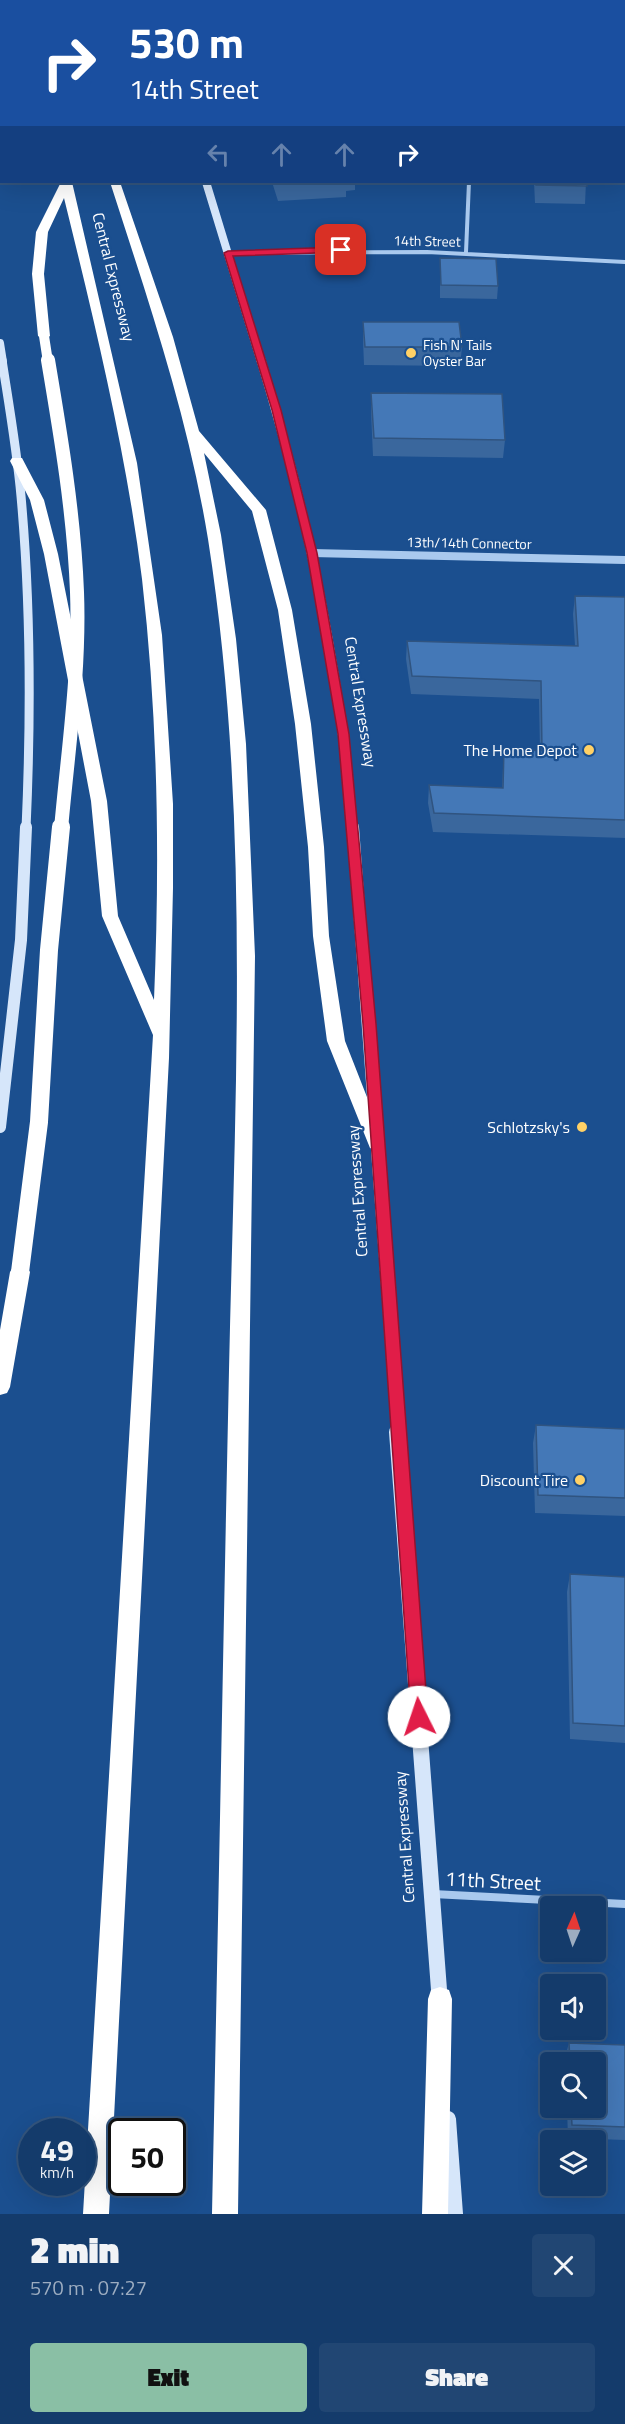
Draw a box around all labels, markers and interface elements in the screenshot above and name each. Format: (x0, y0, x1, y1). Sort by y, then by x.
text: 530 m (129, 10, 244, 74)
icon: right (30, 24, 108, 102)
text: 14th Street (129, 68, 259, 109)
icon: left (202, 138, 235, 171)
icon: ahead (265, 138, 298, 171)
icon: ahead (328, 138, 361, 171)
icon: right (391, 138, 424, 171)
street label: Central Expressway (86, 210, 142, 344)
pin (315, 224, 366, 275)
street label: 14th Street (393, 229, 461, 252)
icon: arrive (324, 233, 357, 266)
place label: Fish N' Tails Oyster Bar (423, 334, 492, 371)
marker: Fish N' Tails Oyster Bar (404, 346, 418, 360)
street label: 13th/14th Connector (406, 531, 532, 554)
street label: Central Expressway (339, 635, 383, 769)
place label: The Home Depot (463, 738, 577, 762)
marker: The Home Depot (582, 743, 596, 757)
place label: Schlotzsky's (487, 1115, 570, 1139)
marker: Schlotzsky's (575, 1120, 589, 1134)
street label: Central Expressway (340, 1124, 374, 1258)
place label: Discount Tire (480, 1468, 568, 1492)
marker: Discount Tire (573, 1473, 587, 1487)
position arrow (387, 1685, 451, 1749)
street label: Central Expressway (387, 1770, 421, 1904)
street label: 11th Street (444, 1863, 542, 1898)
north arrow (540, 1896, 606, 1962)
map controls (540, 1896, 606, 2196)
button: sound (540, 1974, 606, 2040)
button: search (540, 2052, 606, 2118)
speed limit sign: 50 (108, 2118, 186, 2196)
text: 49 (40, 2127, 74, 2173)
button: layers (540, 2130, 606, 2196)
text: km/h (40, 2161, 74, 2184)
text: 2 min (30, 2222, 119, 2277)
button: close (532, 2234, 595, 2297)
text: 570 m · 07:27 (30, 2272, 147, 2303)
button: Exit (30, 2343, 307, 2412)
button: Share (319, 2343, 595, 2412)

